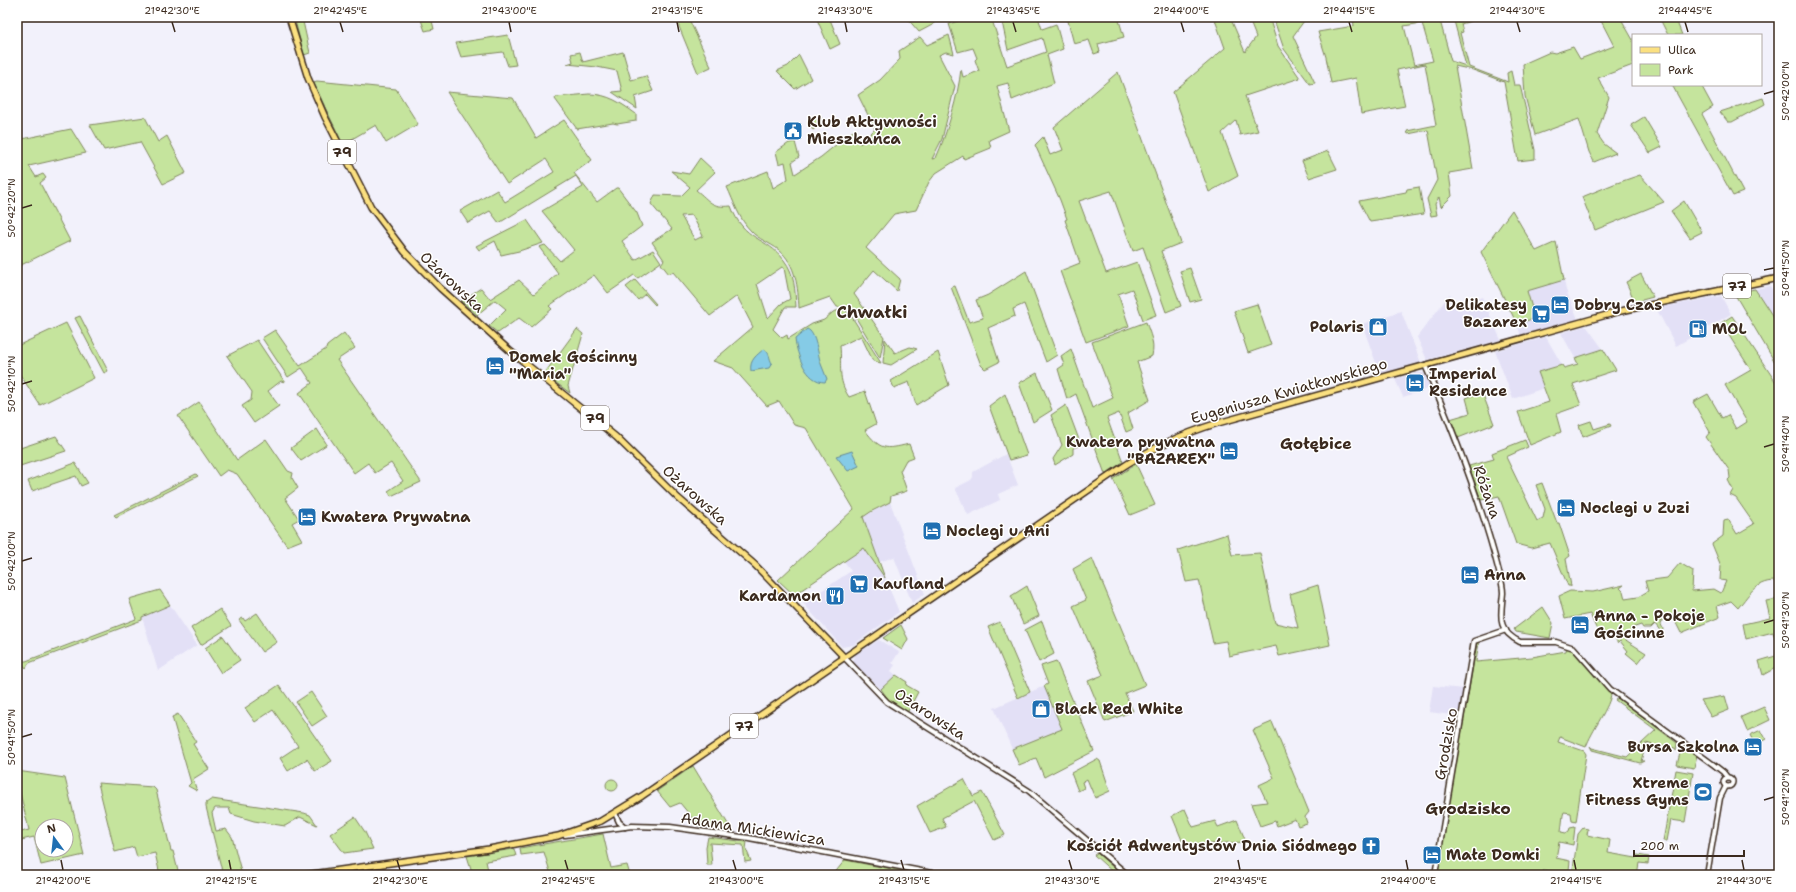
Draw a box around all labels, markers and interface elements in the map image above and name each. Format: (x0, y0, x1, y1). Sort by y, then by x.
text: 21°42'30"E (144, 4, 200, 17)
text: 21°42'45"E (313, 4, 367, 17)
text: 21°43'00"E (481, 4, 537, 17)
text: 21°43'15"E (651, 4, 703, 17)
text: 21°43'30"E (817, 4, 873, 17)
text: 21°43'45"E (986, 4, 1040, 17)
text: 21°44'00"E (1153, 4, 1209, 17)
text: 21°44'15"E (1323, 4, 1375, 17)
text: 21°44'30"E (1489, 4, 1545, 17)
text: 21°44'45"E (1658, 4, 1712, 17)
legend (1632, 34, 1762, 86)
text: Ulica (1668, 42, 1697, 58)
text: 50°42'00"N (1779, 61, 1792, 121)
text: Park (1668, 62, 1694, 78)
place label: Klub Aktywności Mieszkańca (807, 112, 937, 149)
public building icon: Klub Aktywności Mieszkańca (782, 120, 804, 142)
road number: 79 (328, 140, 356, 164)
text: 50°42'20"N (5, 178, 18, 238)
text: 50°41'50"N (1779, 240, 1792, 296)
street label: Ożarowska (416, 247, 489, 317)
road number: 77 (1723, 274, 1751, 298)
hotel icon: Dobry Czas (1549, 294, 1571, 316)
place label: Delikatesy Bazarex (1445, 295, 1527, 332)
place label: Dobry Czas (1574, 295, 1662, 315)
district label: Chwałki (837, 301, 908, 323)
supermarket icon: Delikatesy Bazarex (1530, 303, 1552, 325)
shop icon: Polaris (1367, 316, 1389, 338)
place label: Polaris (1310, 317, 1364, 337)
fuel station icon: MOL (1687, 318, 1709, 340)
place label: MOL (1712, 319, 1747, 339)
place label: Domek Gościnny "Maria" (509, 347, 637, 384)
street label: Eugeniusza Kwiatkowskiego (1188, 353, 1390, 429)
hotel icon: Domek Gościnny "Maria" (484, 355, 506, 377)
text: 50°42'10"N (5, 356, 18, 412)
place label: Imperial Residence (1429, 364, 1507, 401)
hotel icon: Imperial Residence (1404, 372, 1426, 394)
road number: 79 (581, 406, 609, 430)
text: 50°41'40"N (1779, 416, 1792, 472)
place label: Kwatera prywatna "BAZAREX" (1066, 432, 1216, 469)
district label: Gołębice (1280, 433, 1352, 454)
hotel icon: Kwatera prywatna "BAZAREX" (1218, 440, 1240, 462)
street label: Ożarowska (658, 460, 732, 530)
street label: Różana (1469, 463, 1506, 522)
hotel icon: Noclegi u Zuzi (1555, 497, 1577, 519)
place label: Noclegi u Zuzi (1580, 498, 1690, 518)
hotel icon: Kwatera Prywatna (296, 506, 318, 528)
place label: Kwatera Prywatna (321, 507, 471, 527)
hotel icon: Noclegi u Ani (921, 520, 943, 542)
place label: Noclegi u Ani (946, 521, 1050, 541)
text: 50°42'00"N (5, 531, 18, 591)
hotel icon: Anna (1459, 564, 1481, 586)
place label: Anna (1484, 565, 1526, 585)
supermarket icon: Kaufland (848, 573, 870, 595)
place label: Kaufland (873, 574, 944, 594)
restaurant icon: Kardamon (824, 585, 846, 607)
place label: Kardamon (739, 586, 821, 606)
text: 50°41'30"N (1779, 592, 1792, 648)
place label: Anna - Pokoje Gościnne (1594, 606, 1705, 643)
hotel icon: Anna - Pokoje Gościnne (1569, 614, 1591, 636)
street label: Ożarowska (891, 684, 970, 745)
shop icon: Black Red White (1030, 698, 1052, 720)
place label: Black Red White (1055, 699, 1183, 719)
street label: Grodzisko (1430, 706, 1462, 782)
text: 50°41'50"N (5, 709, 18, 765)
road number: 77 (730, 714, 758, 738)
hotel icon: Bursa Szkolna (1742, 736, 1764, 758)
place label: Bursa Szkolna (1627, 737, 1740, 757)
text: 50°41'20"N (1779, 769, 1792, 825)
place label: Xtreme Fitness Gyms (1585, 773, 1689, 810)
sports icon: Xtreme Fitness Gyms (1692, 781, 1714, 803)
district label: Grodzisko (1425, 798, 1511, 819)
street label: Adama Mickiewicza (680, 808, 827, 850)
north arrow (34, 818, 74, 858)
text: N (45, 820, 58, 837)
scale bar (1634, 832, 1744, 858)
church icon: Kościół Adwentystów Dnia Siódmego (1360, 835, 1382, 857)
place label: Kościół Adwentystów Dnia Siódmego (1067, 836, 1357, 856)
text: 200 m (1640, 838, 1679, 854)
hotel icon: Małe Domki (1421, 844, 1443, 866)
place label: Małe Domki (1446, 845, 1540, 865)
text: 21°42'00"E (35, 874, 91, 887)
text: 21°42'15"E (205, 874, 257, 887)
text: 21°42'30"E (372, 874, 428, 887)
text: 21°42'45"E (541, 874, 595, 887)
text: 21°43'00"E (708, 874, 764, 887)
text: 21°43'15"E (878, 874, 930, 887)
text: 21°43'30"E (1044, 874, 1100, 887)
text: 21°43'45"E (1213, 874, 1267, 887)
text: 21°44'00"E (1380, 874, 1436, 887)
text: 21°44'15"E (1550, 874, 1602, 887)
text: 21°44'30"E (1716, 874, 1772, 887)

